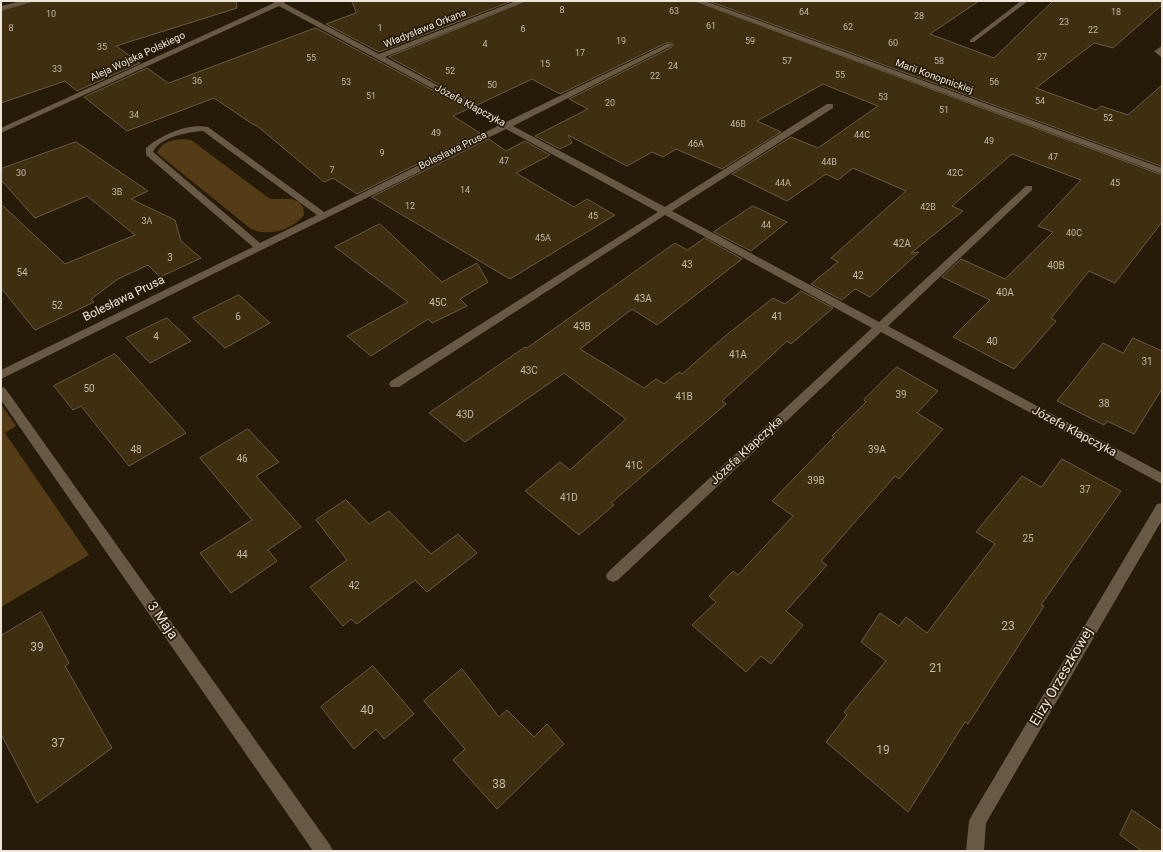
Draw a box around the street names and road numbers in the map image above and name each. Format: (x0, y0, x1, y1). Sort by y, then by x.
street label: Władysława Orkana (382, 7, 468, 51)
street label: Aleja Wojska Polskiego (89, 30, 187, 84)
street label: Marii Konopnickiej (893, 57, 975, 97)
street label: Józefa Kłapczyka (433, 82, 507, 130)
street label: Bolesława Prusa (417, 129, 489, 173)
street label: Bolesława Prusa (81, 273, 167, 325)
street label: Józefa Kłapczyka (1029, 404, 1119, 460)
street label: Józefa Kłapczyka (708, 414, 786, 488)
street label: 3 Maja (143, 599, 181, 643)
street label: Elizy Orzeszkowej (1027, 625, 1097, 729)

